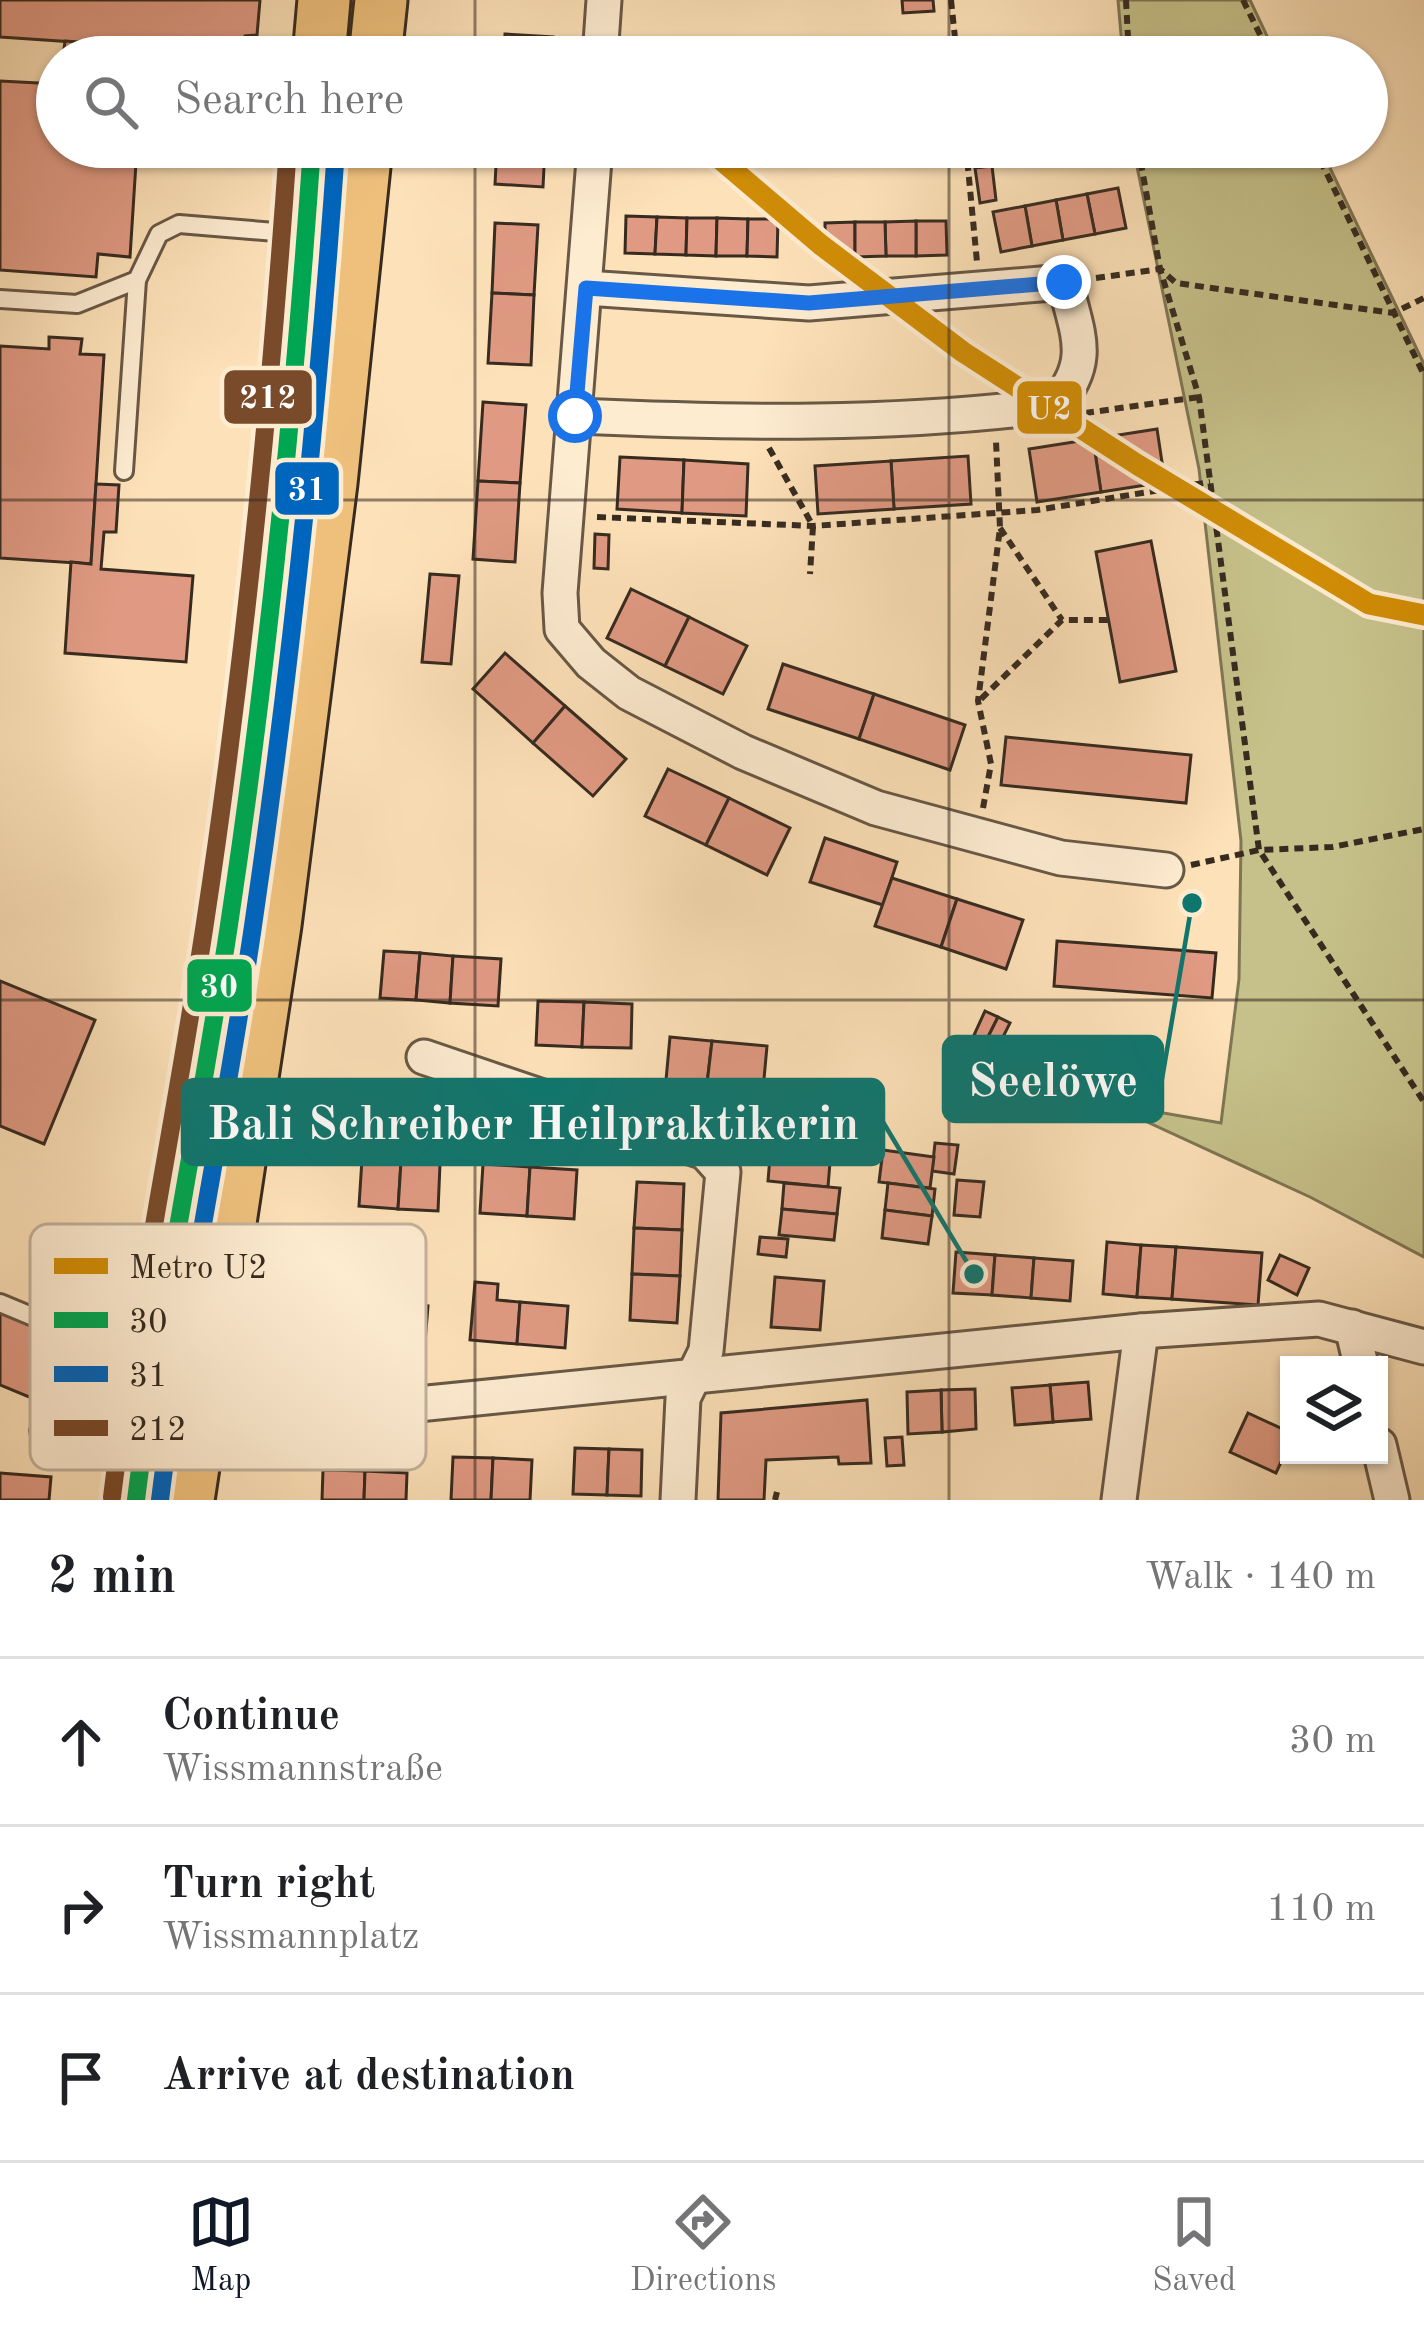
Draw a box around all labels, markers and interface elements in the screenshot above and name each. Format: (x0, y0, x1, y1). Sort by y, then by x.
search box (36, 36, 1388, 168)
icon: search (78, 69, 144, 135)
text: Search here (174, 79, 404, 124)
route end (1037, 255, 1091, 309)
line badge: 212 (222, 368, 314, 426)
line badge: U2 (1015, 379, 1084, 436)
text: 212 (239, 383, 297, 416)
route start (548, 389, 602, 443)
text: U2 (1026, 394, 1072, 427)
line badge: 31 (273, 460, 341, 517)
text: 31 (288, 475, 326, 508)
line badge: 30 (185, 957, 254, 1014)
text: 30 (200, 972, 238, 1005)
callout: Seelöwe (944, 1037, 1162, 1121)
text: Seelöwe (968, 1059, 1138, 1107)
callout: Bali Schreiber Heilpraktikerin (183, 1080, 883, 1164)
text: Bali Schreiber Heilpraktikerin (207, 1102, 859, 1150)
legend (30, 1224, 426, 1470)
text: Metro U2 (129, 1253, 267, 1286)
text: 30 (129, 1307, 167, 1340)
map controls (1280, 1356, 1388, 1464)
button: layers (1280, 1356, 1388, 1464)
text: 31 (129, 1361, 167, 1394)
text: 212 (129, 1415, 186, 1448)
text: 2 min (48, 1553, 176, 1604)
text: Walk · 140 m (1145, 1558, 1376, 1597)
text: Continue (162, 1695, 340, 1740)
icon: ahead (48, 1709, 114, 1775)
text: 30 m (1289, 1722, 1376, 1761)
text: Wissmannstraße (162, 1750, 443, 1789)
text: Turn right (162, 1863, 375, 1908)
icon: right (48, 1877, 114, 1943)
text: 110 m (1266, 1890, 1376, 1929)
text: Wissmannplatz (162, 1918, 419, 1957)
icon: arrive (48, 2045, 114, 2111)
text: Arrive at destination (162, 2055, 575, 2100)
tab: Map (188, 2189, 254, 2302)
tab: Directions (630, 2189, 776, 2302)
tab: Saved (1152, 2189, 1236, 2302)

